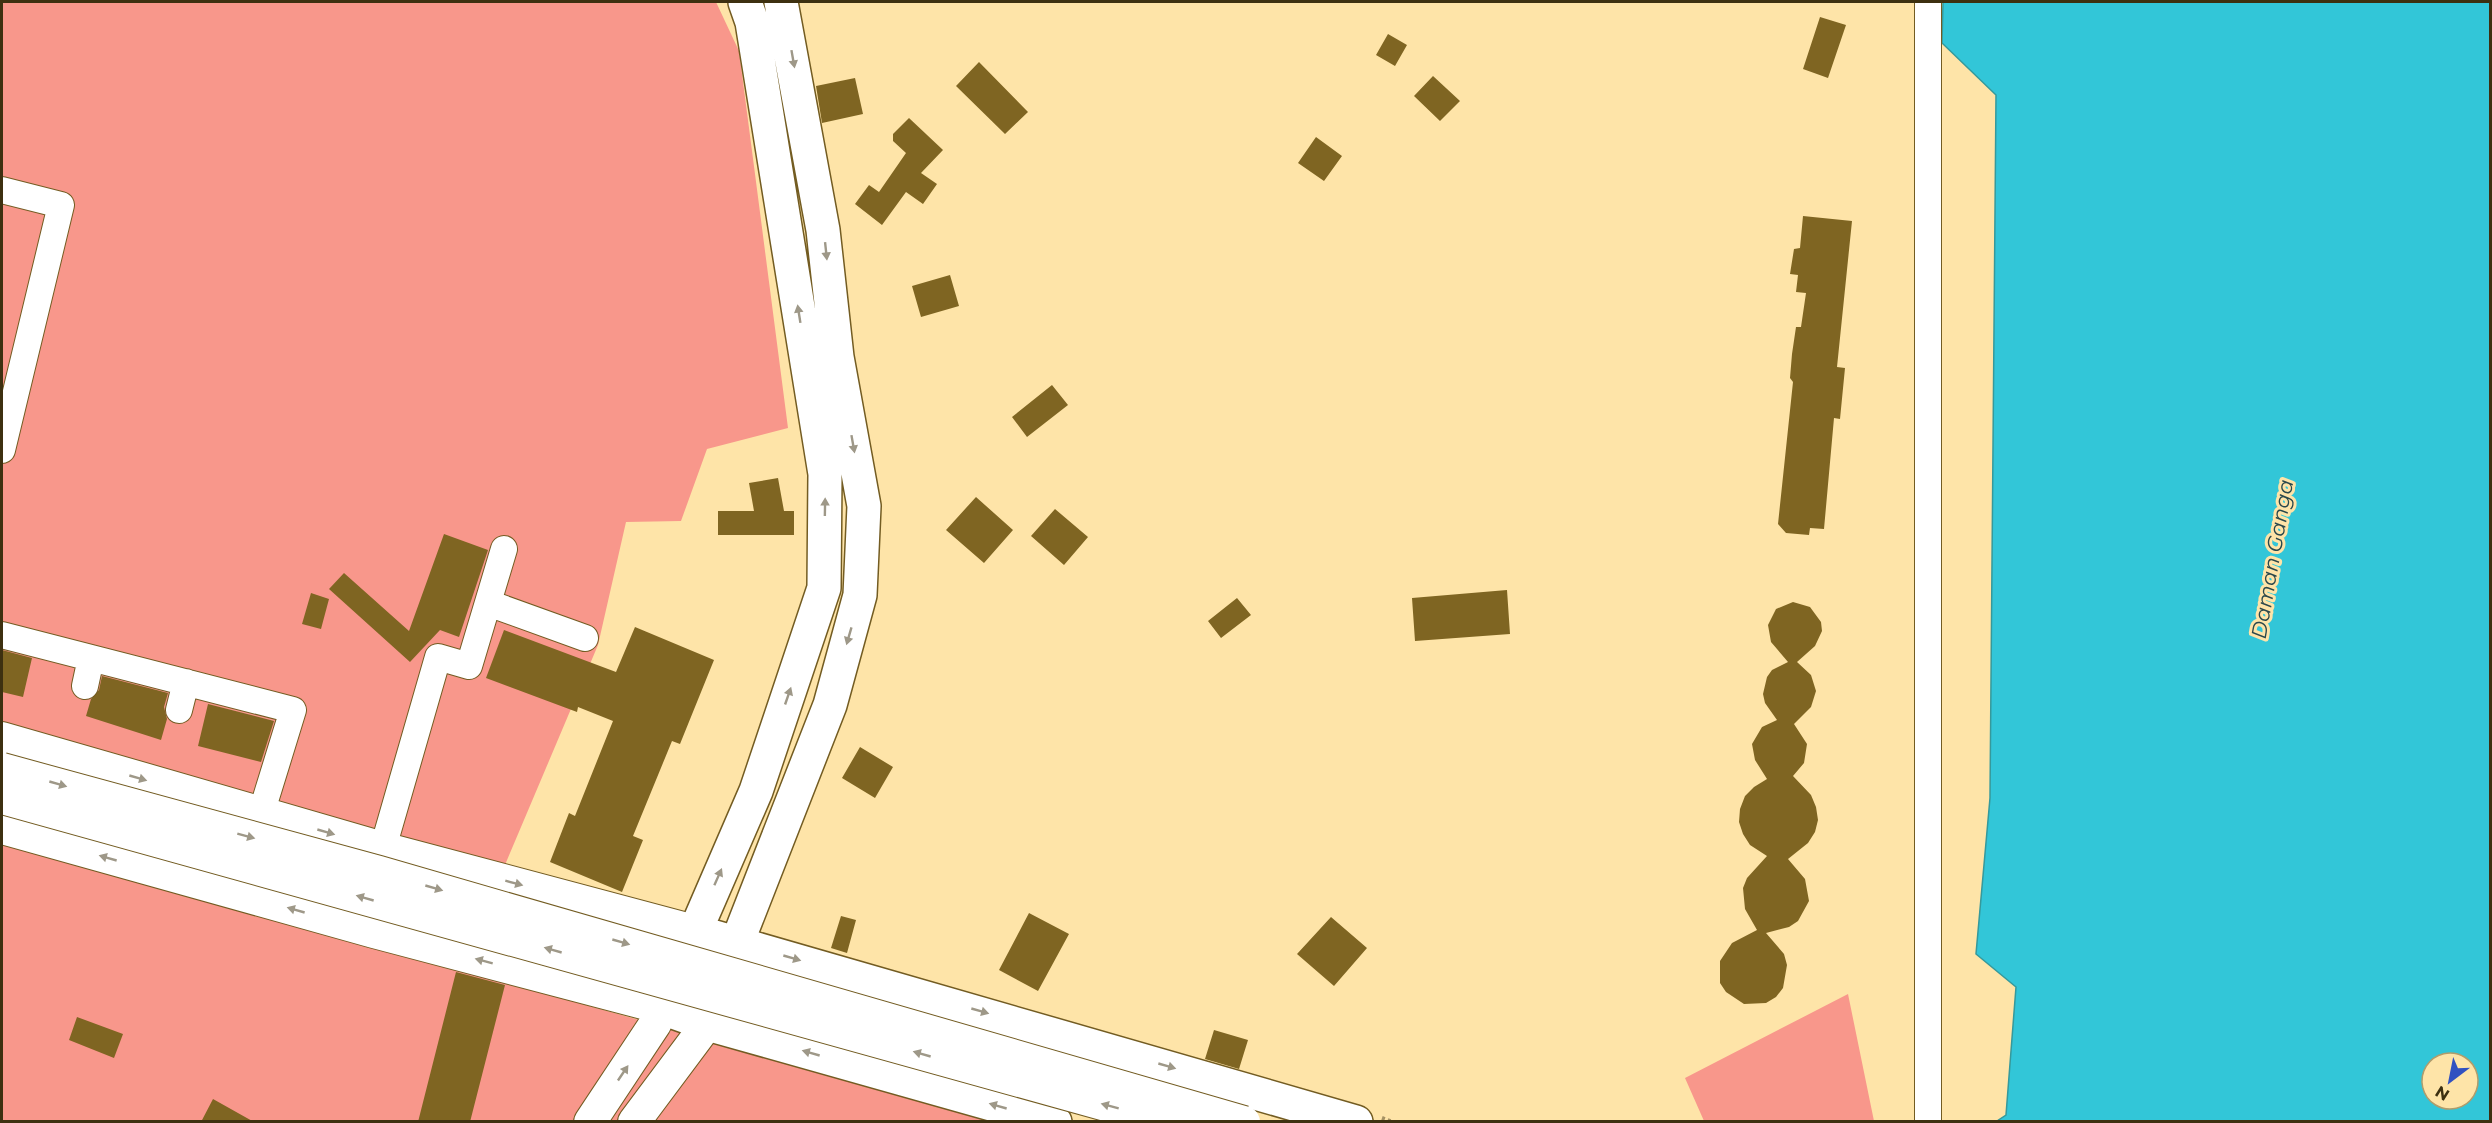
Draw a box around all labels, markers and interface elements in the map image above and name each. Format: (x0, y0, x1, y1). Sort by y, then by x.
one-way arrow (789, 49, 798, 68)
one-way arrow (821, 242, 830, 261)
one-way arrow (795, 304, 804, 323)
one-way arrow (849, 435, 858, 454)
water label: Daman Ganga (2246, 478, 2298, 640)
one-way arrow (820, 497, 830, 516)
one-way arrow (844, 627, 853, 645)
one-way arrow (783, 687, 793, 705)
one-way arrow (129, 774, 147, 783)
one-way arrow (49, 780, 67, 789)
one-way arrow (317, 828, 335, 837)
one-way arrow (237, 832, 255, 841)
one-way arrow (99, 853, 117, 862)
one-way arrow (713, 869, 722, 886)
one-way arrow (505, 879, 523, 888)
one-way arrow (425, 884, 443, 893)
one-way arrow (356, 893, 374, 902)
one-way arrow (287, 905, 305, 914)
one-way arrow (612, 938, 630, 947)
one-way arrow (543, 945, 561, 954)
one-way arrow (783, 954, 801, 964)
one-way arrow (475, 956, 493, 965)
one-way arrow (971, 1007, 989, 1016)
one-way arrow (801, 1048, 820, 1058)
one-way arrow (913, 1048, 931, 1058)
north arrow (2420, 1051, 2480, 1111)
one-way arrow (1158, 1062, 1176, 1071)
one-way arrow (617, 1065, 628, 1081)
text: N (2432, 1082, 2453, 1105)
one-way arrow (989, 1101, 1007, 1110)
one-way arrow (1101, 1101, 1119, 1111)

